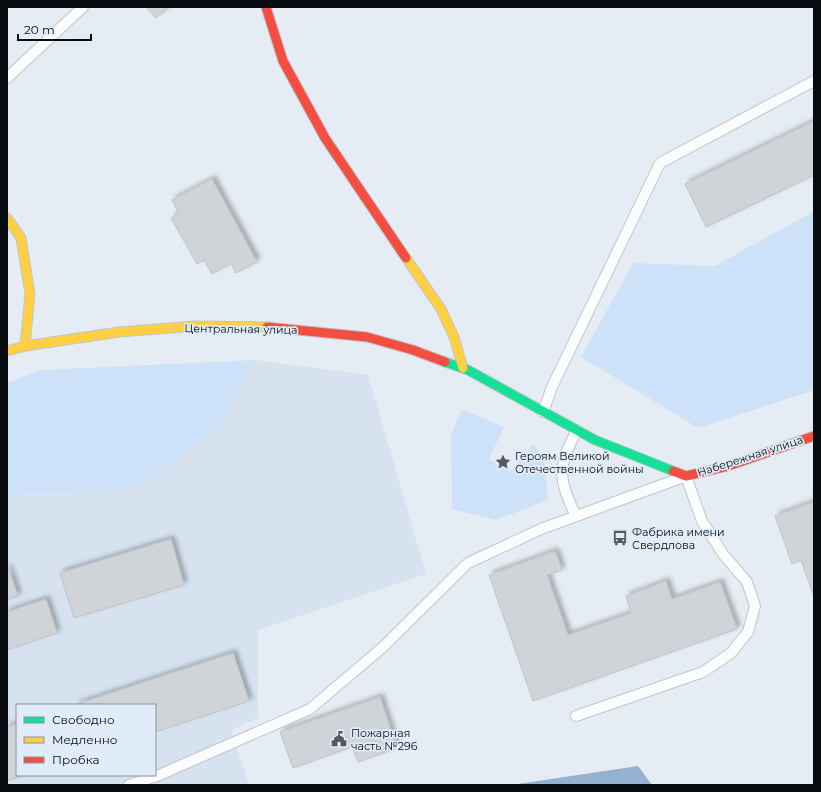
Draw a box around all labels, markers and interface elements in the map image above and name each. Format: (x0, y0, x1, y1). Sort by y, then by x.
scale bar (18, 16, 91, 42)
text: 20 m (24, 22, 55, 37)
street label: Центральная улица (184, 321, 298, 337)
street label: Набережная улица (695, 432, 805, 480)
place label: Героям Великой Отечественной войны (515, 449, 644, 476)
place icon: Героям Великой Отечественной войны (494, 453, 512, 471)
place label: Фабрика имени Свердлова (632, 525, 725, 552)
bus stop icon: Фабрика имени Свердлова (611, 529, 629, 547)
legend (16, 704, 156, 776)
text: Свободно (52, 712, 115, 727)
place label: Пожарная часть №296 (351, 726, 418, 753)
public building icon: Пожарная часть №296 (330, 730, 348, 748)
text: Медленно (52, 732, 118, 747)
text: Пробка (52, 752, 100, 767)

